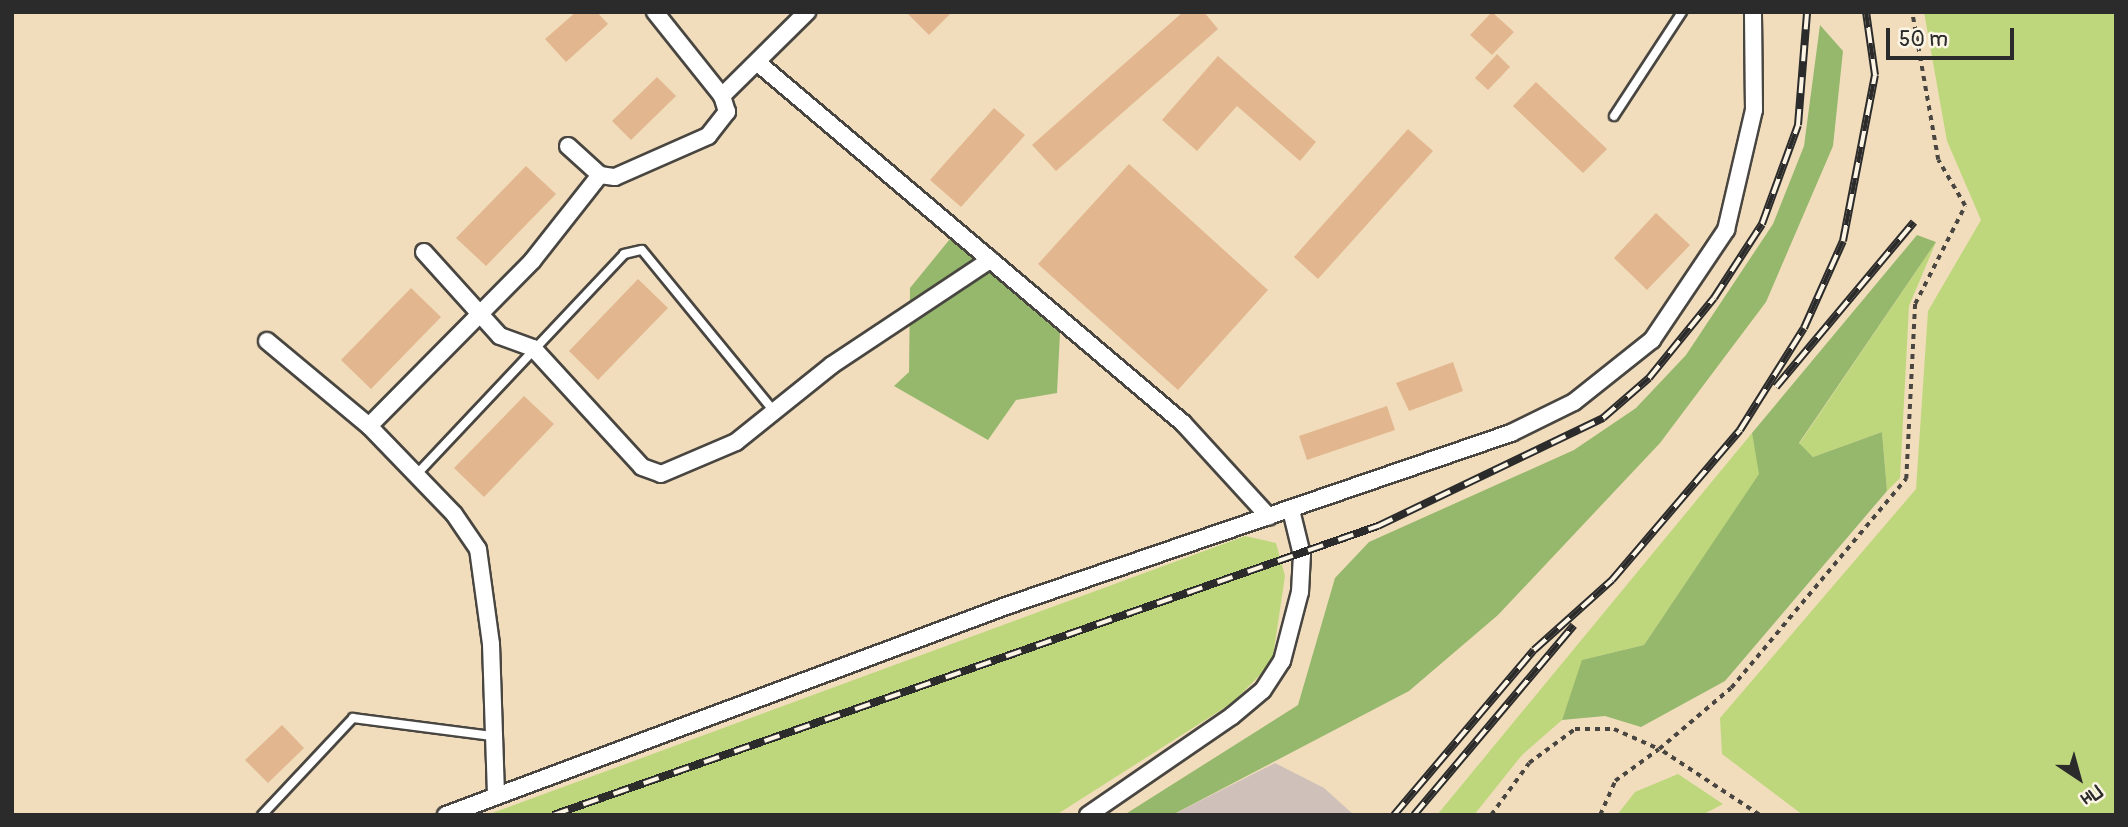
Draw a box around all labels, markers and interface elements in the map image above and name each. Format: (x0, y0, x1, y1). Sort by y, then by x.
scale bar (1890, 14, 2018, 58)
text: 50 m (1899, 26, 1948, 53)
north arrow (2044, 743, 2114, 813)
text: Пн (2076, 779, 2107, 811)

